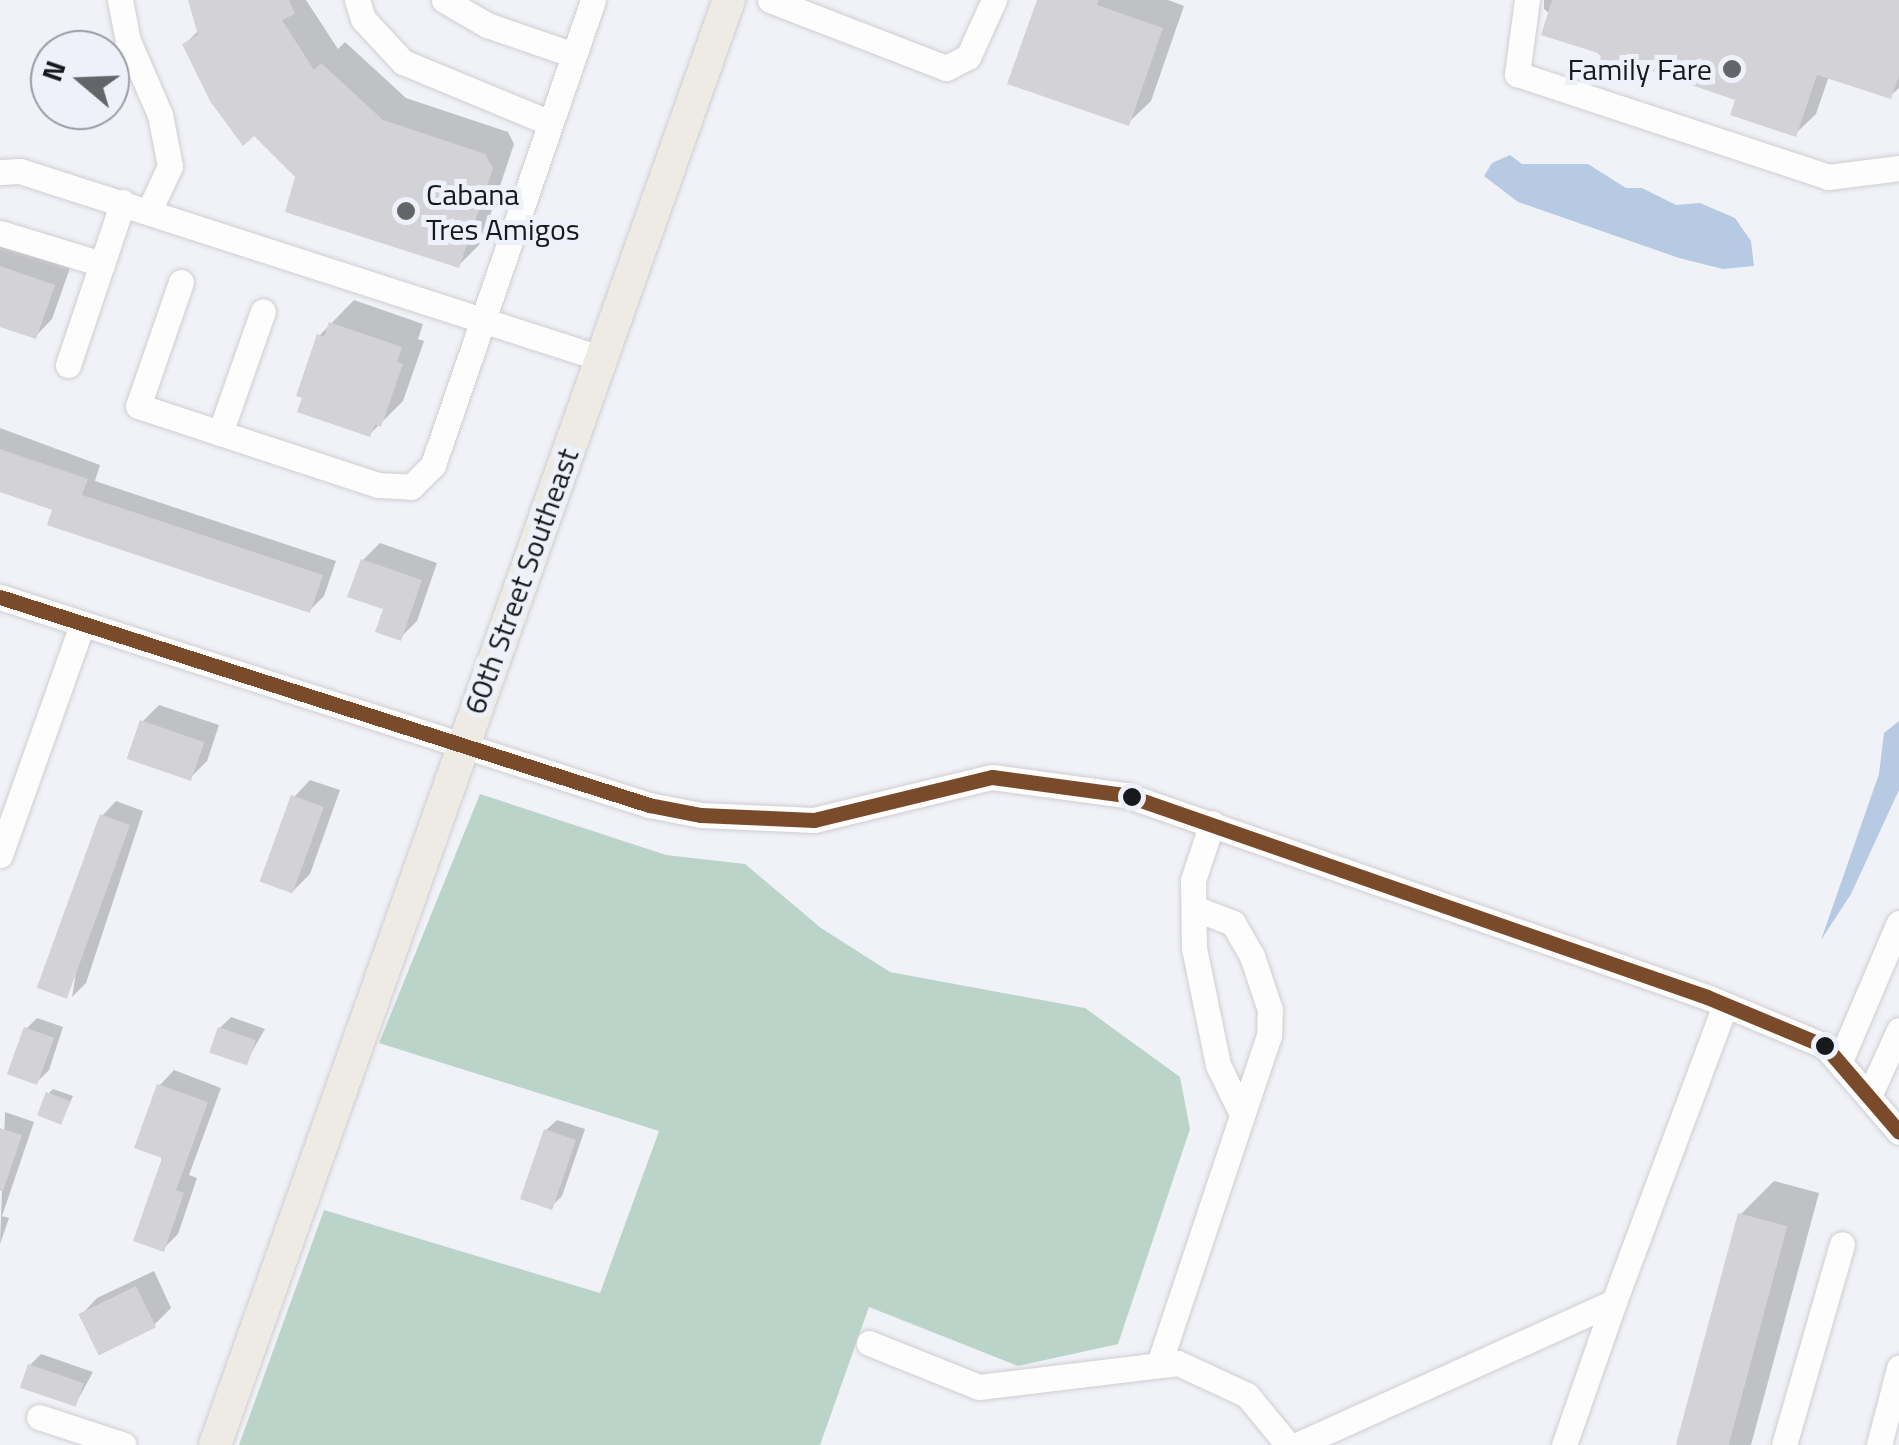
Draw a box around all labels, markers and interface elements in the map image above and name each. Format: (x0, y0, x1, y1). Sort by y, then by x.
north arrow (30, 30, 130, 130)
place label: Family Fare (1567, 51, 1712, 87)
text: N (30, 55, 77, 87)
marker: Family Fare (1721, 58, 1743, 80)
place label: Cabana Tres Amigos (426, 176, 580, 246)
marker: Cabana Tres Amigos (395, 200, 417, 222)
street label: 60th Street Southeast (456, 443, 586, 719)
unlabelled marker (1122, 787, 1142, 807)
unlabelled marker (1815, 1036, 1835, 1056)

